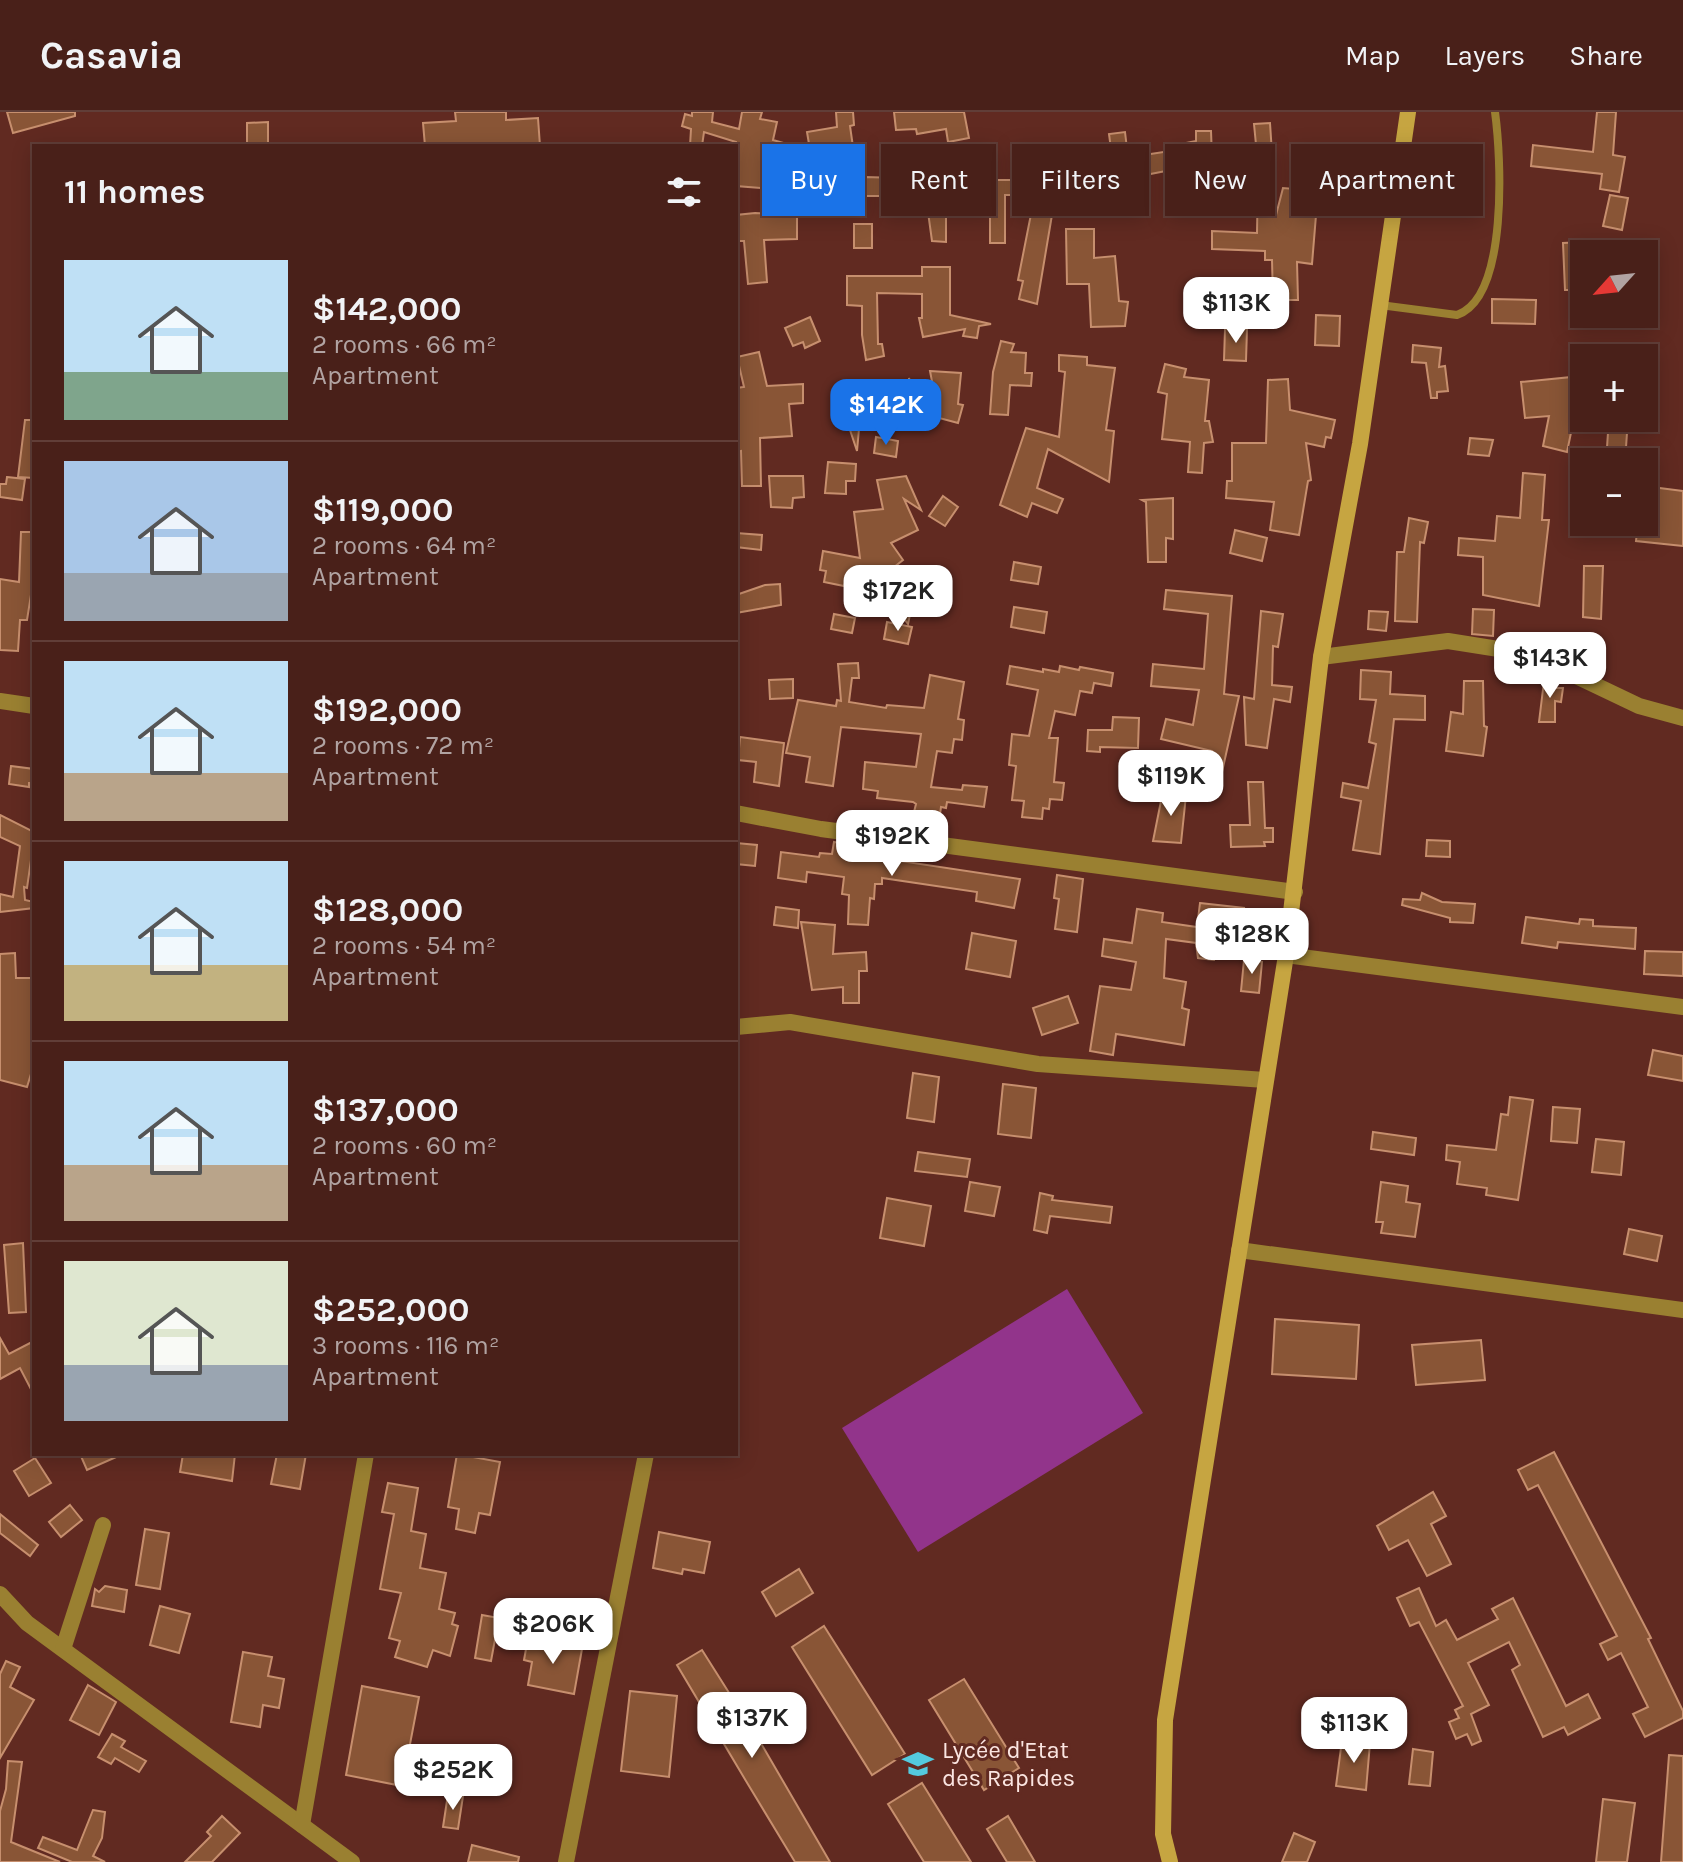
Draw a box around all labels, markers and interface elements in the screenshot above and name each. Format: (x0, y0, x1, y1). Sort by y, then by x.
text: Casavia (40, 33, 183, 78)
text: Map (1345, 39, 1400, 72)
text: Layers (1444, 39, 1525, 72)
text: Share (1569, 39, 1643, 72)
chip: Buy (762, 144, 865, 216)
chip: Rent (881, 144, 996, 216)
chip: Filters (1012, 144, 1149, 216)
chip: New (1165, 144, 1275, 216)
chip: Apartment (1291, 144, 1483, 216)
icon: filters (662, 170, 706, 214)
text: 11 homes (64, 172, 206, 212)
north arrow (1570, 240, 1658, 328)
map controls (1570, 240, 1658, 536)
pin: $113K (1180, 277, 1292, 345)
text: $113K (1201, 287, 1271, 318)
text: $142,000 (312, 289, 461, 329)
icon: home (128, 292, 224, 388)
text: 2 rooms · 66 m² (312, 329, 497, 360)
button: + (1570, 344, 1658, 432)
text: Apartment (312, 360, 439, 391)
pin: $142K (830, 379, 942, 447)
text: $142K (848, 389, 924, 420)
button: − (1570, 448, 1658, 536)
text: $119,000 (312, 490, 454, 530)
icon: home (128, 493, 224, 589)
text: 2 rooms · 64 m² (312, 530, 496, 561)
text: Apartment (312, 561, 439, 592)
pin: $172K (842, 565, 954, 633)
text: $172K (862, 575, 934, 606)
pin: $143K (1494, 632, 1606, 700)
text: $143K (1512, 642, 1588, 673)
text: $192,000 (312, 690, 462, 730)
icon: home (128, 693, 224, 789)
text: 2 rooms · 72 m² (312, 730, 494, 761)
pin: $119K (1115, 750, 1227, 818)
text: $119K (1136, 760, 1206, 791)
text: Apartment (312, 761, 439, 792)
pin: $192K (836, 810, 948, 878)
text: $192K (854, 820, 930, 851)
text: $128,000 (312, 890, 463, 930)
icon: home (128, 893, 224, 989)
pin: $128K (1196, 908, 1308, 976)
text: $128K (1214, 918, 1290, 949)
text: 2 rooms · 54 m² (312, 930, 496, 961)
text: Apartment (312, 961, 439, 992)
text: $137,000 (312, 1090, 459, 1130)
icon: home (128, 1093, 224, 1189)
text: 2 rooms · 60 m² (312, 1130, 497, 1161)
text: Apartment (312, 1161, 439, 1192)
text: $252,000 (312, 1290, 469, 1330)
icon: home (128, 1293, 224, 1389)
text: 3 rooms · 116 m² (312, 1330, 499, 1361)
text: Apartment (312, 1361, 439, 1392)
pin: $206K (497, 1598, 609, 1666)
text: $206K (512, 1608, 594, 1639)
pin: $137K (696, 1692, 808, 1760)
pin: $113K (1298, 1697, 1410, 1765)
text: $137K (715, 1702, 789, 1733)
text: $113K (1319, 1707, 1389, 1738)
place label: Lycée d'Etat des Rapides (942, 1736, 1075, 1792)
pin: $252K (397, 1744, 509, 1812)
school or university icon: Lycée d'Etat des Rapides (901, 1747, 935, 1781)
text: $252K (412, 1754, 494, 1785)

